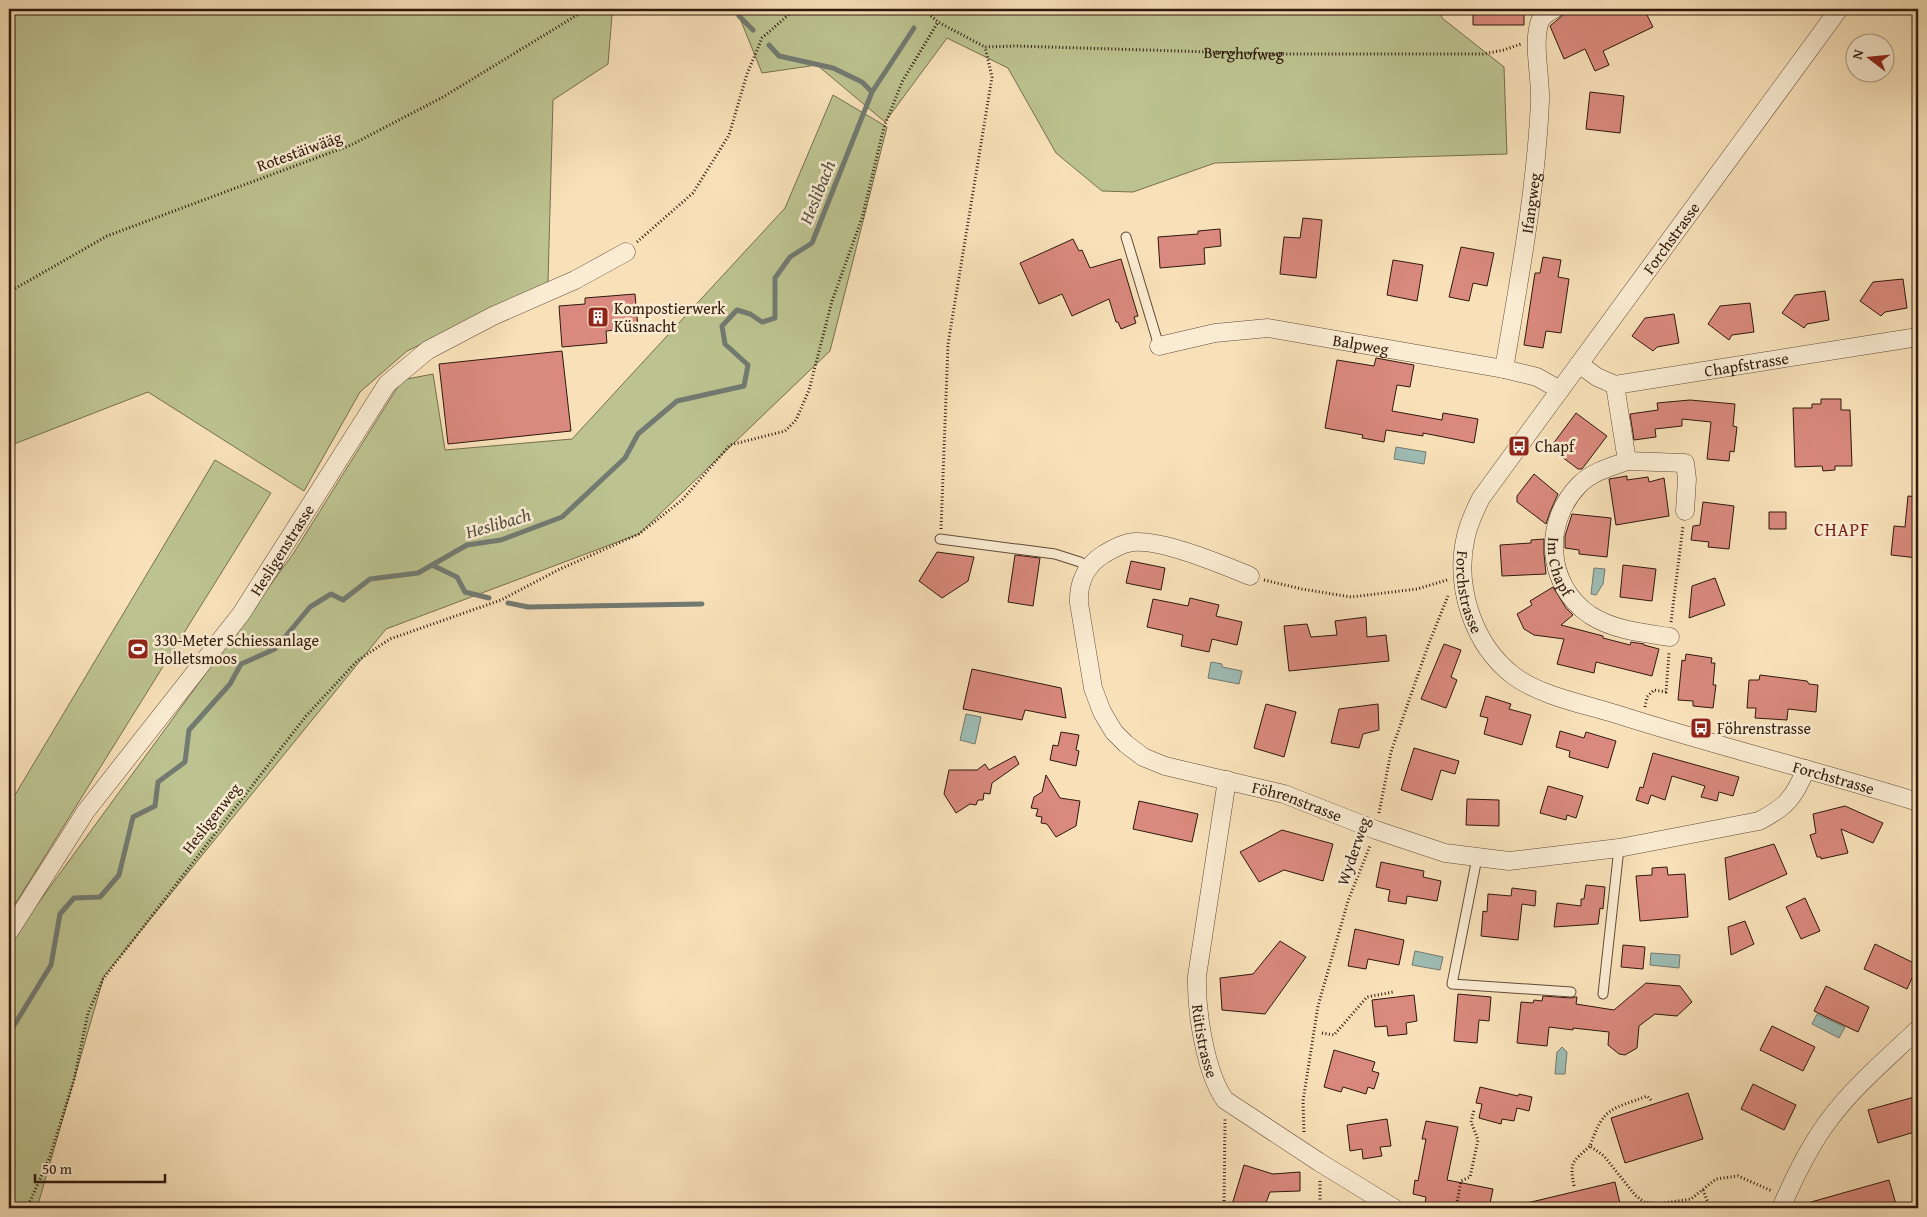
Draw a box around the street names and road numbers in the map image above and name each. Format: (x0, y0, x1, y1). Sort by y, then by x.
street label: Berghofweg (1203, 40, 1284, 66)
street label: Rotestäiwääg (253, 124, 345, 178)
street label: Ifangweg (1515, 171, 1546, 235)
street label: Forchstrasse (1637, 197, 1705, 279)
street label: Balpweg (1331, 327, 1391, 361)
street label: Chapfstrasse (1702, 346, 1790, 383)
street label: Hesligenstrasse (244, 499, 320, 600)
street label: Im Chapf (1542, 536, 1580, 603)
street label: Forchstrasse (1450, 550, 1489, 637)
street label: Forchstrasse (1790, 754, 1877, 800)
street label: Föhrenstrasse (1250, 775, 1346, 828)
street label: Hesligenweg (176, 777, 246, 859)
street label: Wyderweg (1330, 814, 1376, 888)
street label: Rütistrasse (1186, 1003, 1225, 1081)

